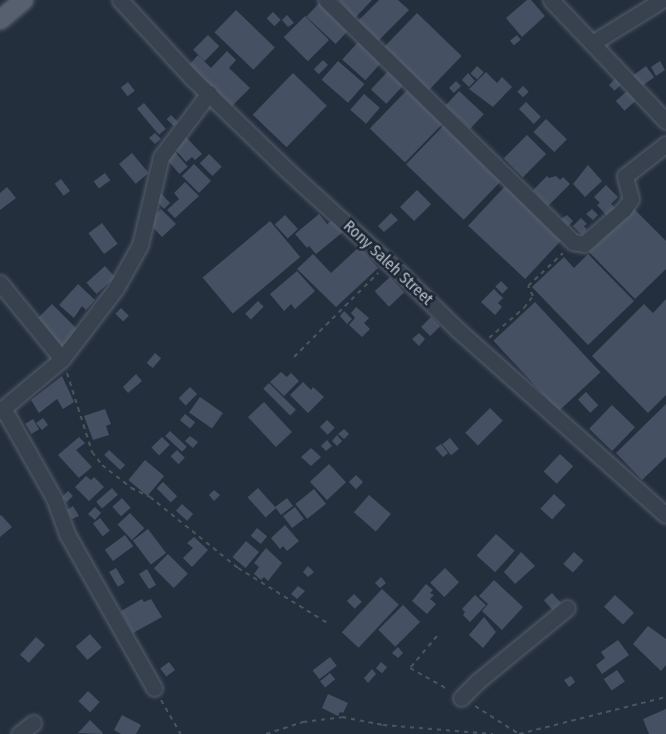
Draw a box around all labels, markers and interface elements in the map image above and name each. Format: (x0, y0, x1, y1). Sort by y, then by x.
street label: Rony Saleh Street (339, 217, 437, 309)

